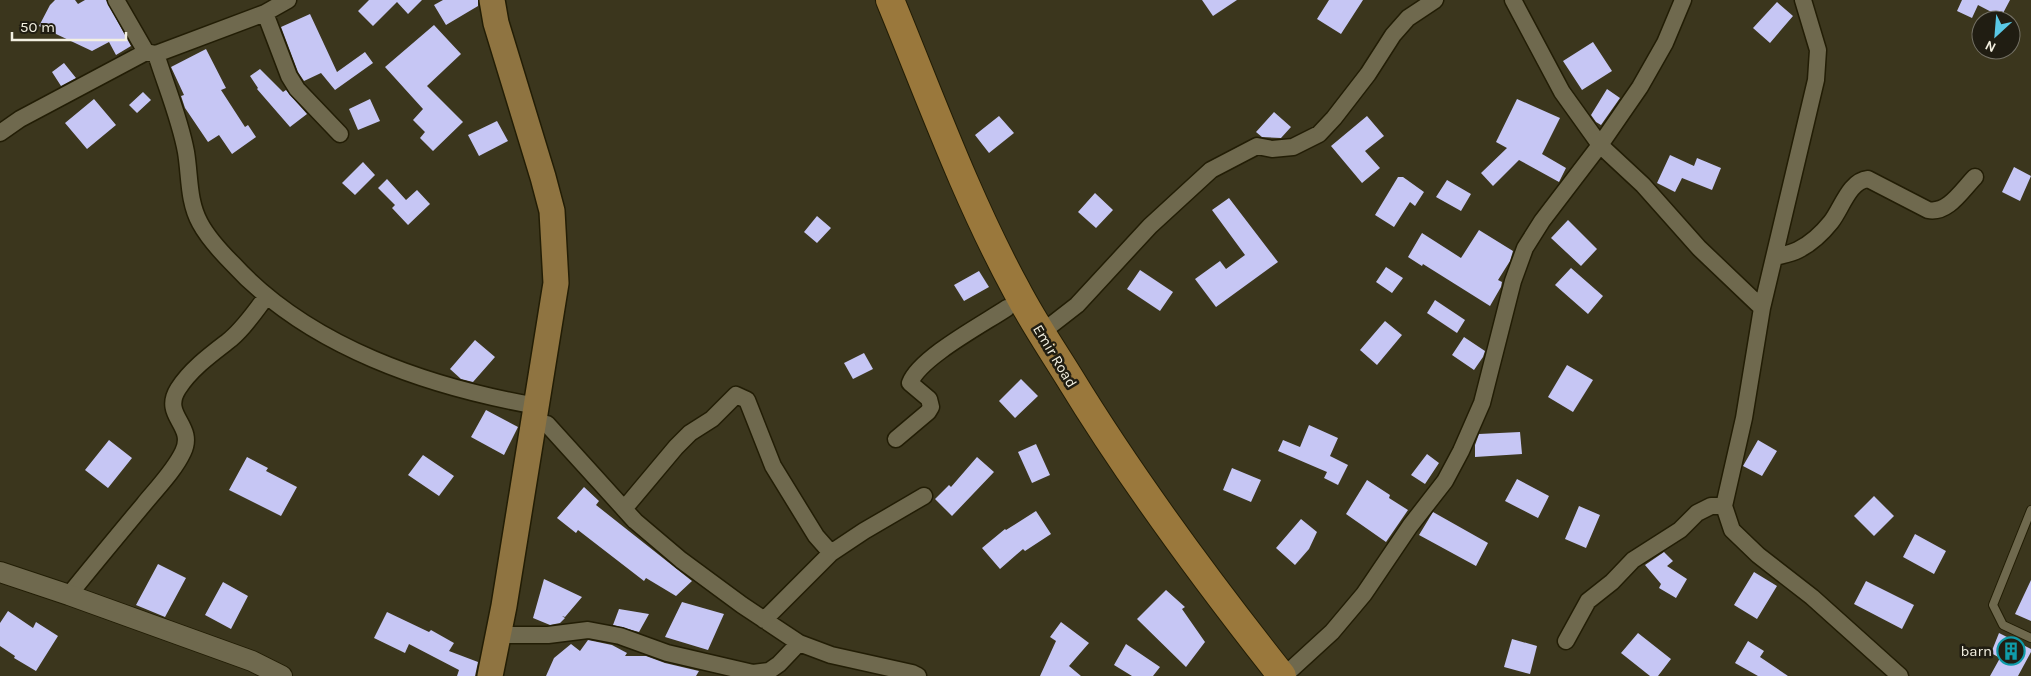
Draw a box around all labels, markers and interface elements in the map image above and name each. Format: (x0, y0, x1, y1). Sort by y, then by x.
scale bar (12, 10, 126, 42)
north arrow (1971, 10, 2021, 60)
text: 50 m (20, 18, 55, 36)
text: N (1982, 36, 1999, 56)
street label: Emir Road (1029, 321, 1081, 391)
building icon: barn (1996, 636, 2026, 666)
place label: barn (1960, 642, 1992, 660)

